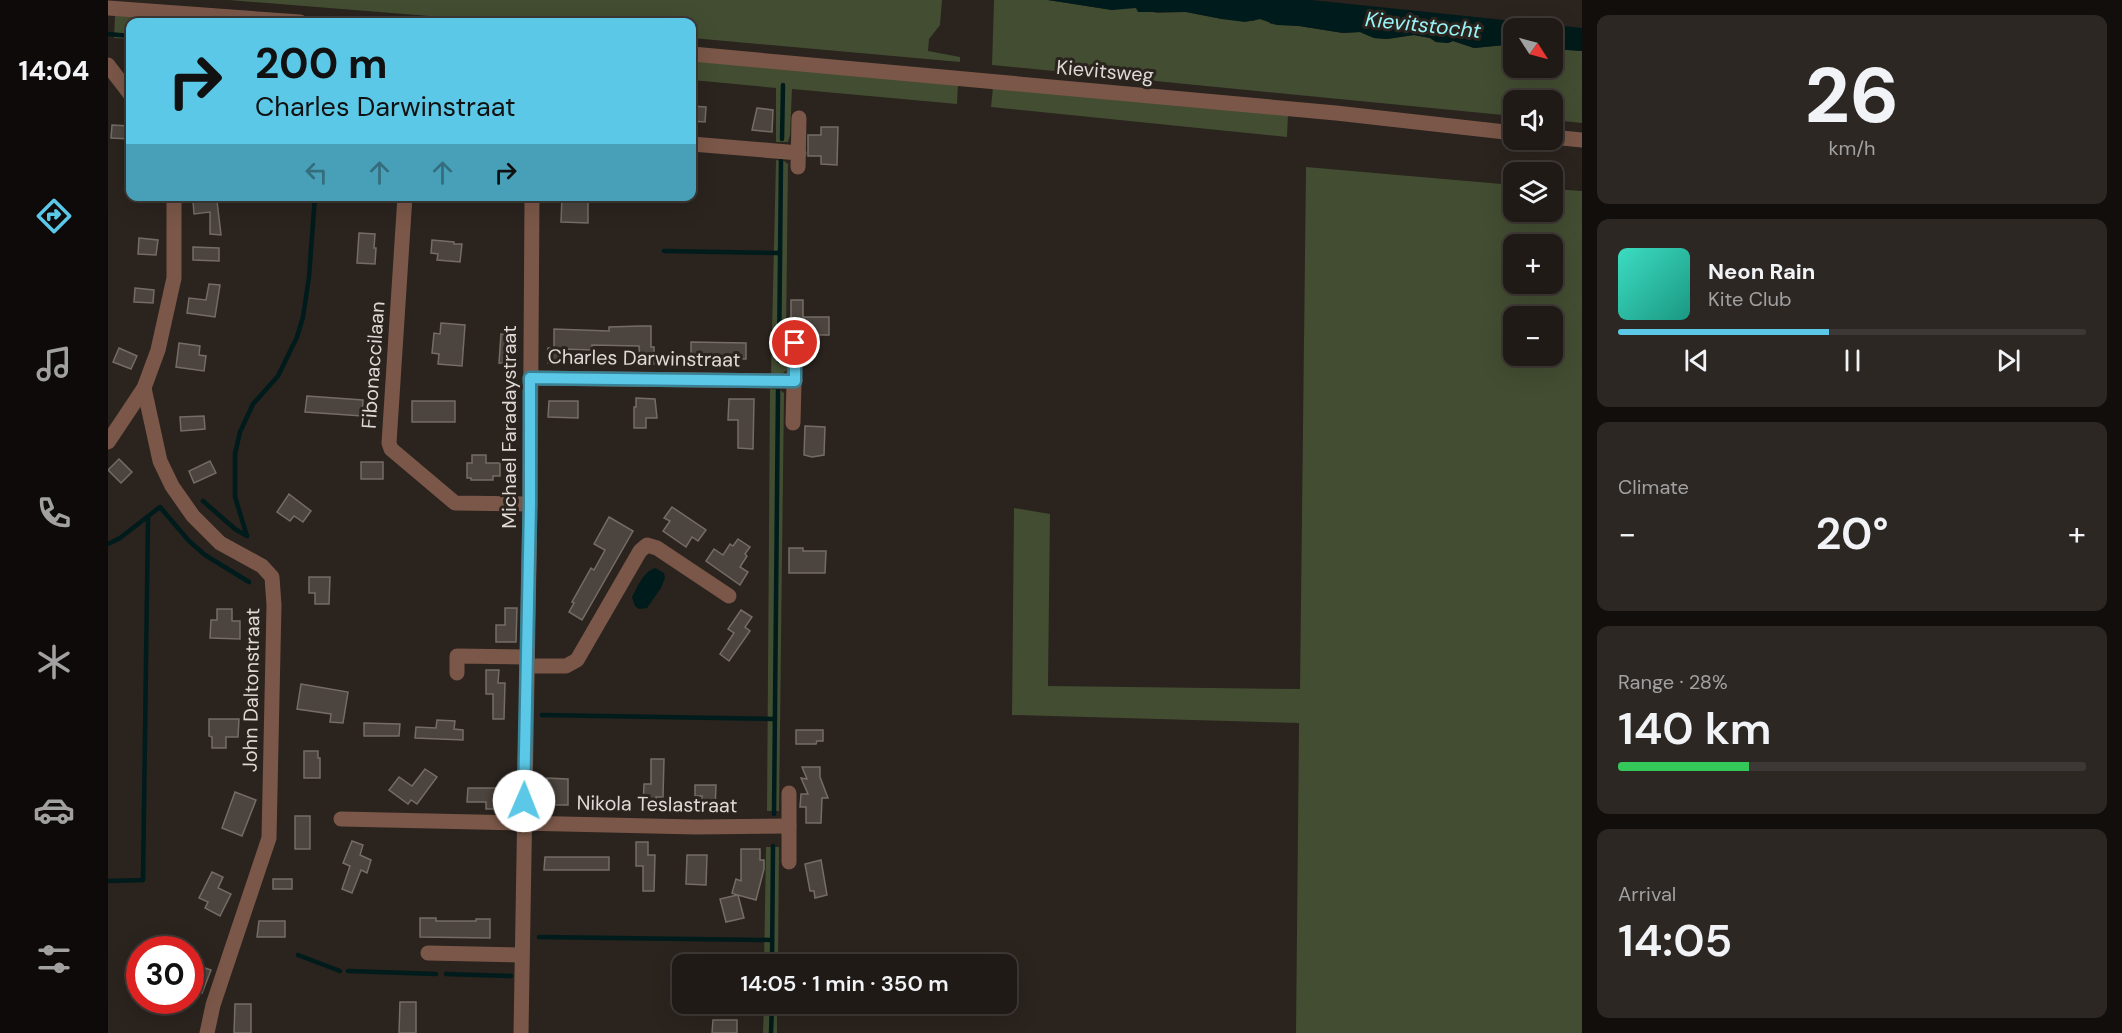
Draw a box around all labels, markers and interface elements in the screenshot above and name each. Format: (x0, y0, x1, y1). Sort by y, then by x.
water label: Kievitstocht (1364, 5, 1483, 45)
north arrow (1503, 18, 1563, 78)
map controls (1503, 18, 1563, 366)
text: 200 m (255, 36, 388, 91)
icon: right (156, 42, 234, 120)
text: 26 (1805, 45, 1899, 146)
text: 14:04 (19, 53, 89, 88)
street label: Kievitsweg (1055, 54, 1155, 88)
text: Charles Darwinstraat (255, 89, 516, 124)
button: sound (1503, 90, 1563, 150)
text: km/h (1828, 135, 1876, 161)
icon: left (300, 156, 333, 189)
icon: ahead (363, 156, 396, 189)
icon: ahead (426, 156, 459, 189)
icon: right (489, 156, 522, 189)
button: layers (1503, 162, 1563, 222)
icon: directions (33, 195, 75, 237)
button: + (1503, 234, 1563, 294)
text: Neon Rain (1708, 257, 1815, 286)
text: Kite Club (1708, 286, 1792, 312)
street label: Fibonaccilaan (356, 300, 390, 430)
button: − (1503, 306, 1563, 366)
pin (769, 317, 820, 368)
street label: Michael Faradaystraat (496, 325, 522, 529)
icon: arrive (778, 326, 811, 359)
icon: music (33, 343, 75, 385)
street label: Charles Darwinstraat (547, 343, 741, 373)
icon: previous (1680, 344, 1713, 377)
icon: pause (1836, 344, 1869, 377)
icon: next (1992, 344, 2025, 377)
text: Climate (1618, 474, 1689, 500)
icon: phone (33, 492, 75, 534)
text: 20° (1815, 504, 1889, 563)
text: − (1618, 512, 1636, 555)
text: + (2068, 512, 2086, 555)
street label: John Daltonstraat (237, 607, 265, 772)
icon: climate (33, 641, 75, 683)
text: Range · 28% (1618, 669, 1728, 695)
text: 140 km (1618, 699, 1771, 758)
position arrow (492, 769, 556, 833)
icon: car (33, 789, 75, 831)
street label: Nikola Teslastraat (576, 790, 738, 818)
text: Arrival (1618, 881, 1676, 907)
text: 14:05 (1618, 911, 1732, 970)
speed limit sign: 30 (126, 936, 204, 1014)
icon: filters (33, 938, 75, 980)
text: 14:05 · 1 min · 350 m (740, 969, 949, 998)

